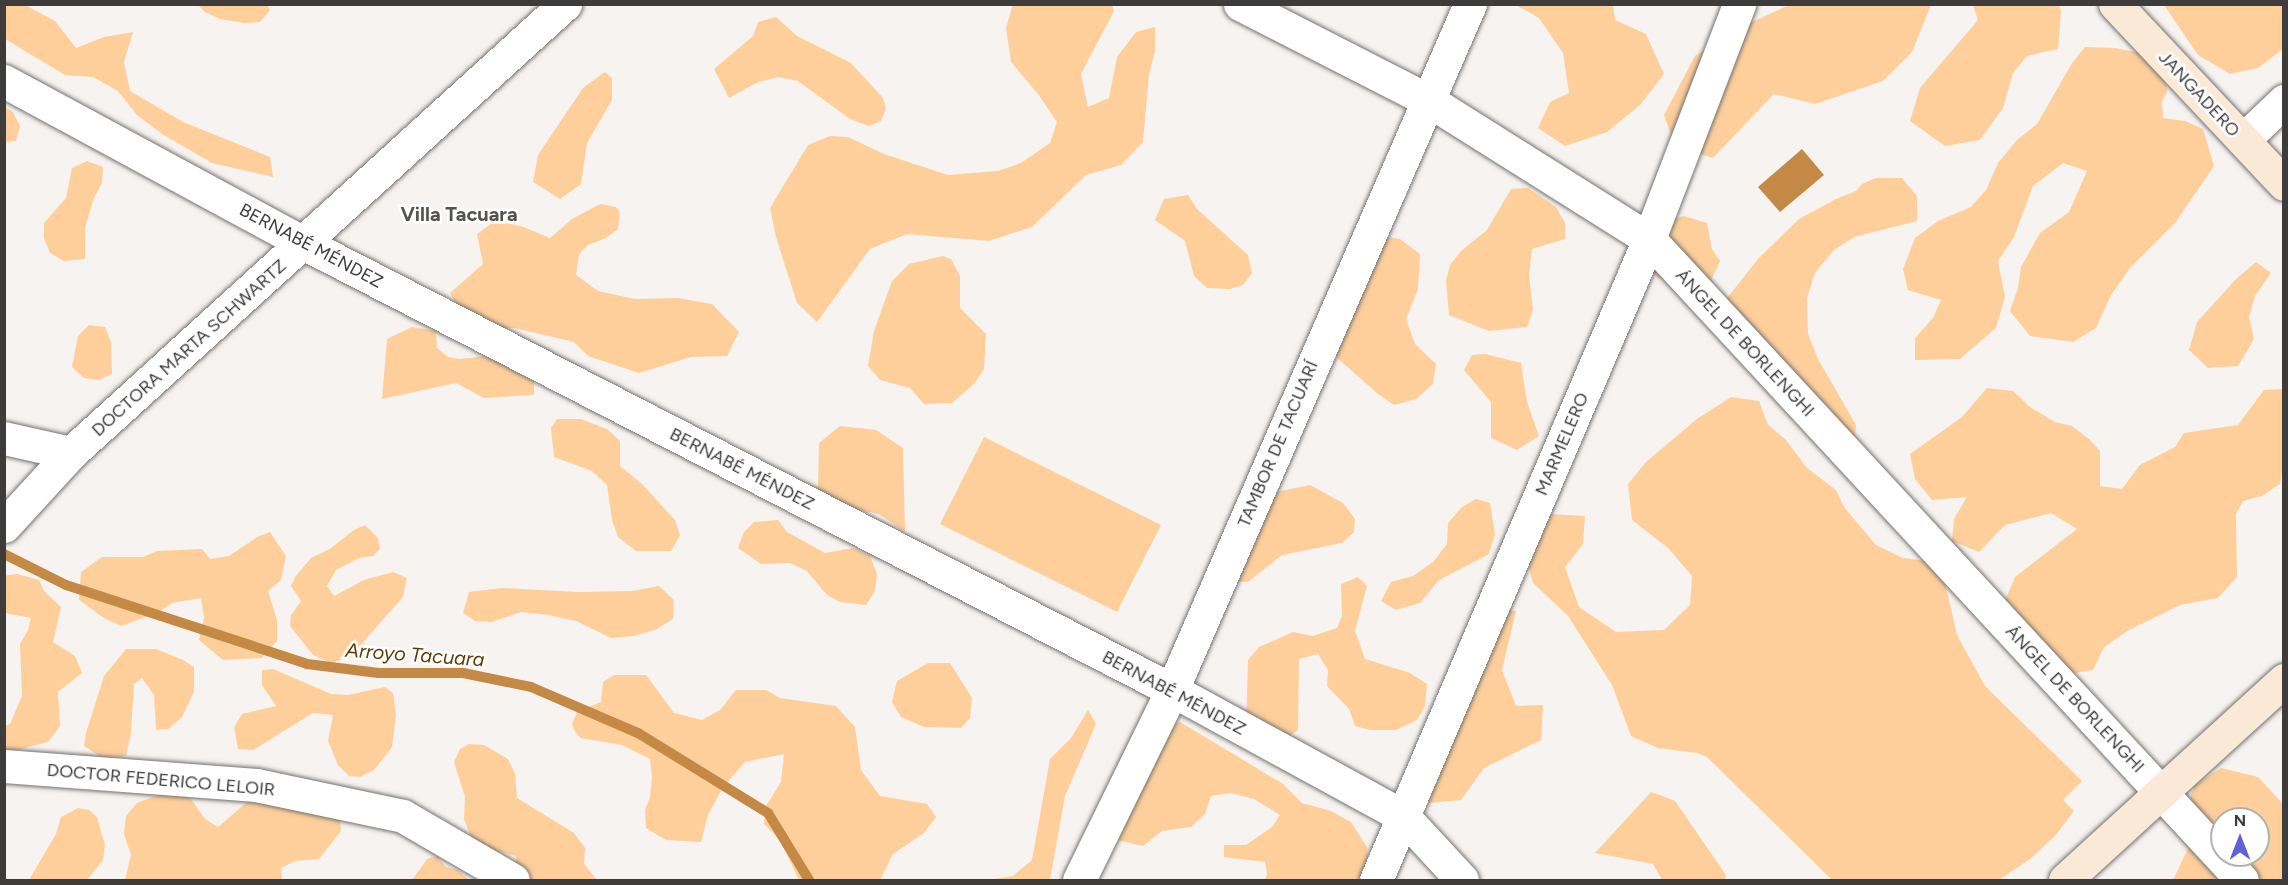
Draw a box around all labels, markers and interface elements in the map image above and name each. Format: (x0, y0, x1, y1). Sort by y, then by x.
street label: JANGADERO (2154, 47, 2244, 141)
street label: BERNABÉ MÉNDEZ (235, 199, 387, 293)
district label: Villa Tacuara (400, 202, 518, 226)
street label: DOCTORA MARTA SCHWARTZ (87, 255, 291, 441)
street label: ÁNGEL DE BORLENGHI (1671, 265, 1819, 421)
street label: TAMBOR DE TACUARÍ (1233, 357, 1323, 531)
street label: MARMELERO (1531, 389, 1593, 499)
street label: BERNABÉ MÉNDEZ (666, 423, 818, 515)
street label: ÁNGEL DE BORLENGHI (2001, 621, 2149, 777)
water label: Arroyo Tacuara (345, 638, 485, 672)
street label: BERNABÉ MÉNDEZ (1098, 646, 1250, 740)
street label: DOCTOR FEDERICO LELOIR (46, 759, 276, 801)
north arrow (2210, 807, 2270, 867)
text: N (2234, 811, 2246, 830)

